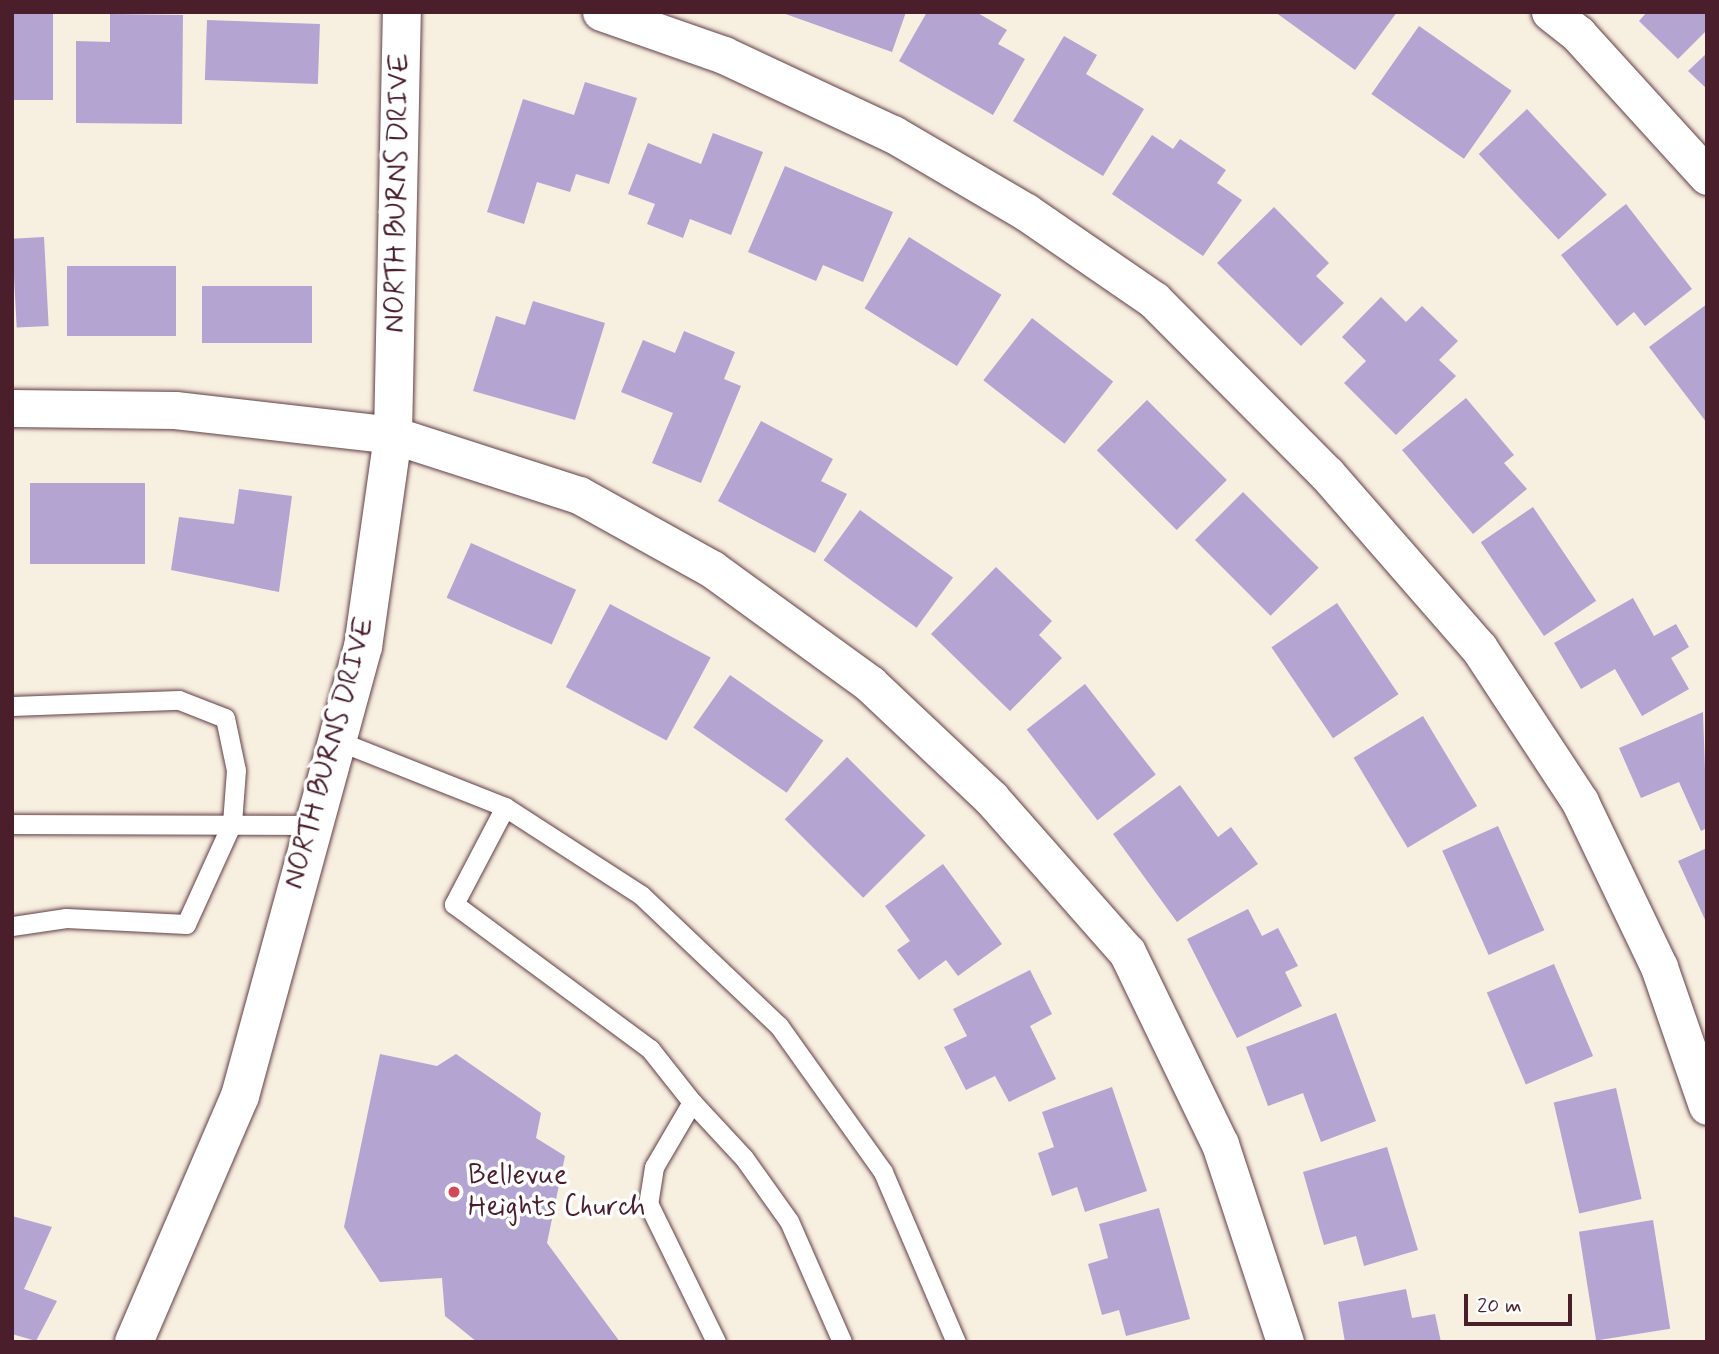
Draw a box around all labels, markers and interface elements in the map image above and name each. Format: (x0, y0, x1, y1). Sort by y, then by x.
street label: NORTH BURNS DRIVE (379, 53, 417, 333)
street label: NORTH BURNS DRIVE (278, 614, 382, 892)
place label: Bellevue Heights Church (468, 1159, 652, 1225)
marker: Bellevue Heights Church (446, 1184, 462, 1200)
scale bar (1467, 1280, 1576, 1324)
text: 20 m (1477, 1292, 1522, 1320)

